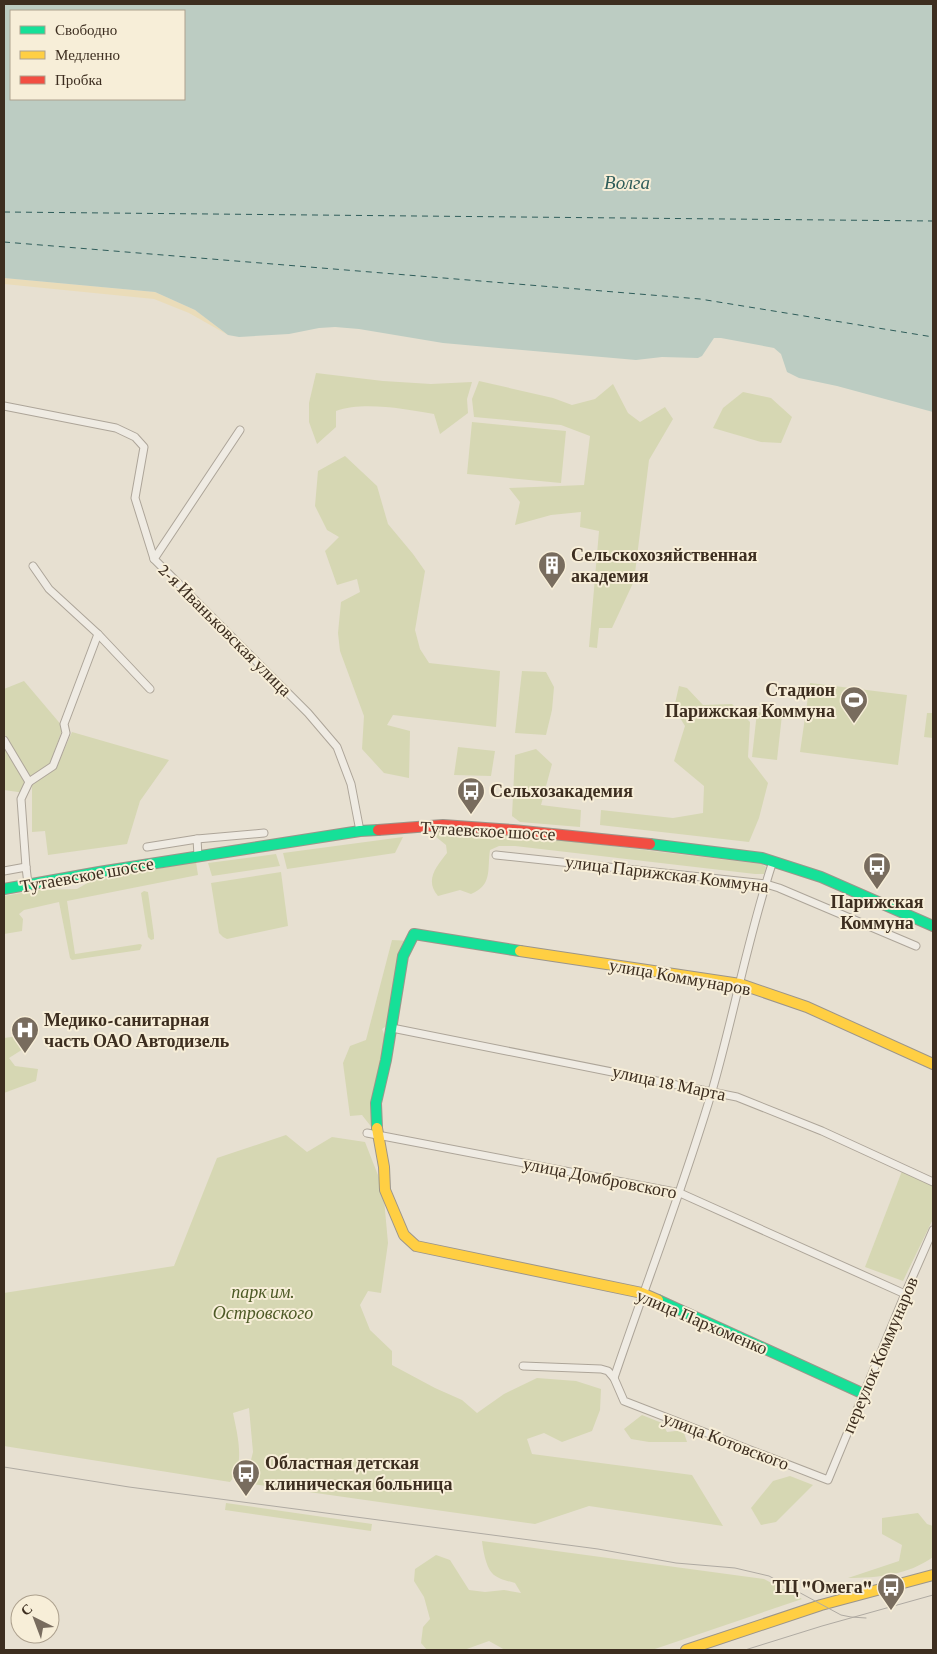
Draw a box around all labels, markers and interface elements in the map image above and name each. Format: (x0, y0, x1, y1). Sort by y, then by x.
legend (10, 10, 185, 100)
text: Свободно (55, 22, 117, 38)
text: Медленно (55, 47, 120, 63)
text: Пробка (55, 72, 103, 88)
water label: Волга (604, 172, 650, 193)
place label: Сельскохозяйственная академия (571, 545, 757, 586)
building icon: Сельскохозяйственная академия (537, 550, 567, 589)
street label: 2-я Иваньковская улица (154, 559, 296, 701)
place label: Стадион Парижская Коммуна (665, 680, 835, 721)
sports icon: Стадион Парижская Коммуна (839, 685, 869, 724)
bus stop icon: Сельхозакадемия (456, 776, 486, 815)
place label: Сельхозакадемия (490, 781, 633, 801)
street label: Тутаевское шоссе (420, 817, 556, 845)
bus stop icon: Парижская Коммуна (862, 851, 892, 890)
street label: улица Парижская Коммуна (564, 852, 770, 896)
street label: Тутаевское шоссе (19, 853, 155, 897)
place label: Парижская Коммуна (831, 892, 924, 933)
street label: улица Коммунаров (608, 955, 752, 999)
place label: Медико-санитарная часть ОАО Автодизель (44, 1010, 230, 1051)
hospital icon: Медико-санитарная часть ОАО Автодизель (10, 1015, 40, 1054)
street label: улица 18 Марта (610, 1061, 728, 1105)
street label: улица Домбровского (521, 1153, 679, 1203)
street label: переулок Коммунаров (838, 1274, 922, 1436)
park label: парк им. Островского (213, 1282, 313, 1323)
street label: улица Пархоменко (633, 1285, 771, 1359)
street label: улица Котовского (660, 1408, 792, 1474)
place label: Областная детская клиническая больница (265, 1453, 453, 1494)
bus stop icon: Областная детская клиническая больница (231, 1458, 261, 1497)
bus stop icon: ТЦ "Омега" (876, 1572, 906, 1611)
place label: ТЦ "Омега" (772, 1577, 872, 1597)
north arrow (10, 1594, 60, 1644)
text: С (17, 1600, 35, 1619)

